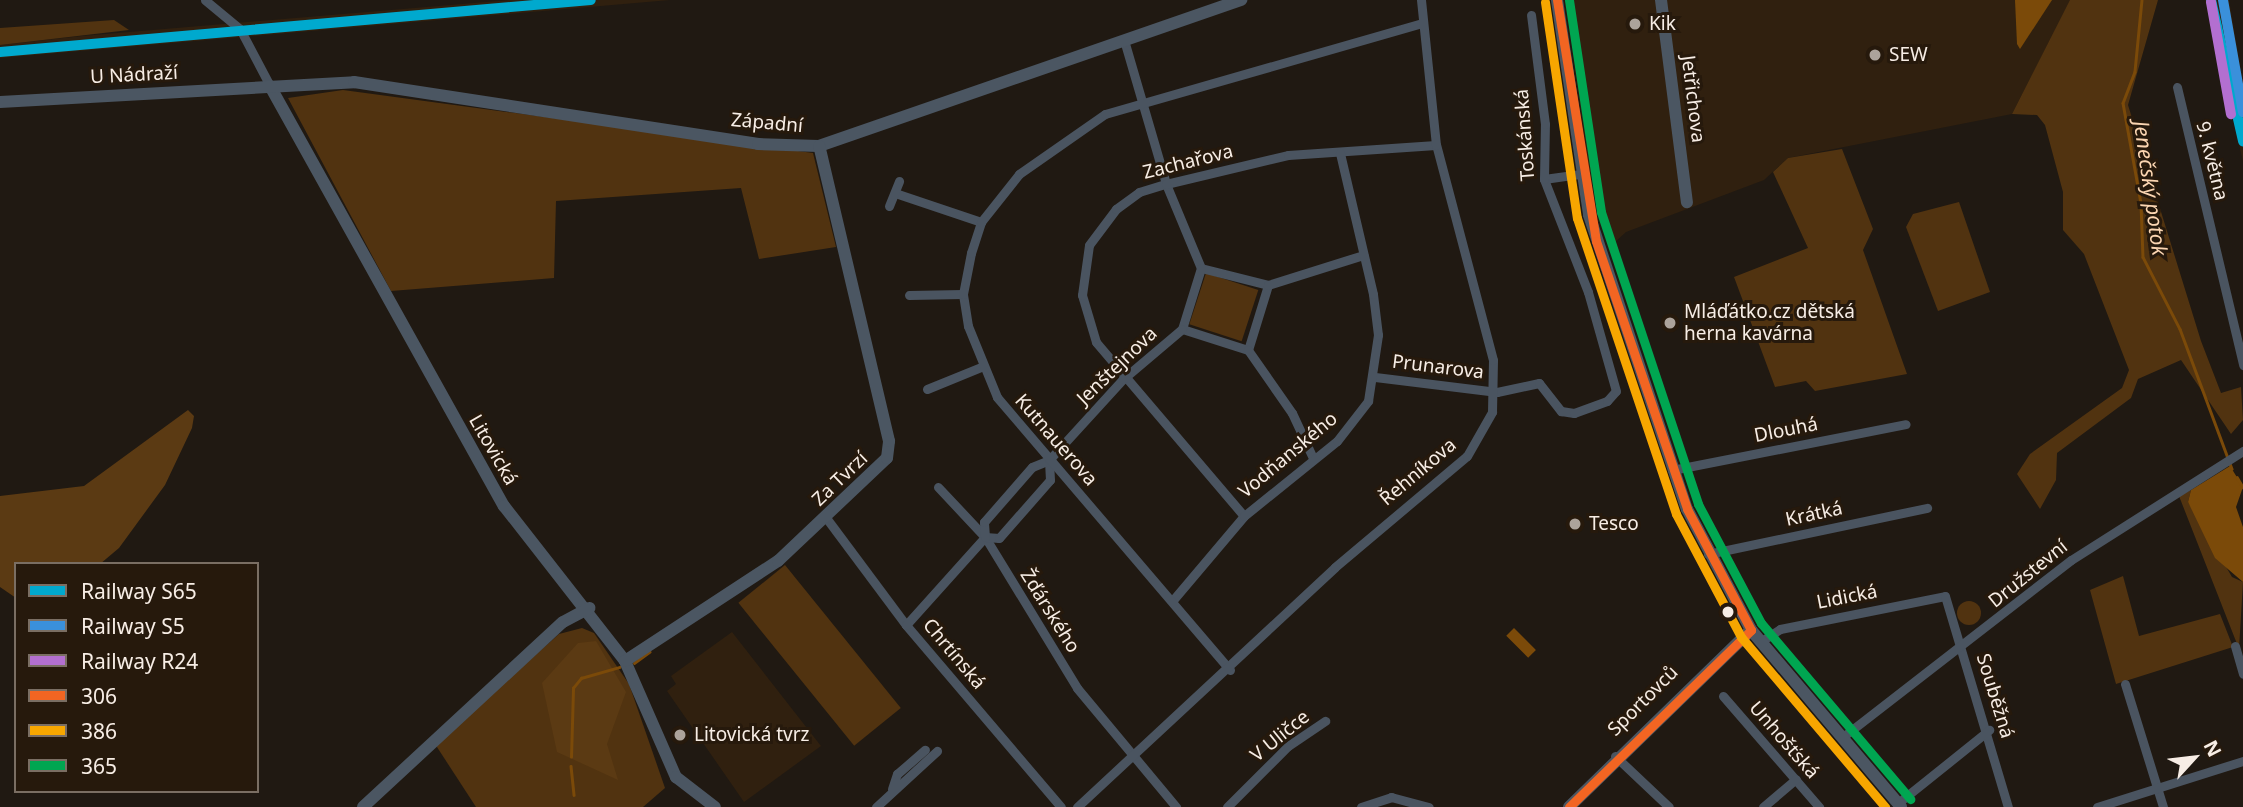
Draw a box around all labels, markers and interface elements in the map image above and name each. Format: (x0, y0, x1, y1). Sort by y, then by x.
place label: Kik (1649, 13, 1676, 35)
marker: Kik (1627, 16, 1643, 32)
place label: SEW (1889, 44, 1928, 66)
marker: SEW (1867, 47, 1883, 63)
street label: Jetřichova (1676, 54, 1710, 144)
street label: U Nádraží (90, 61, 178, 89)
street label: Toskánská (1510, 88, 1540, 182)
street label: Západní (730, 108, 804, 138)
water label: Jenečský potok (2129, 119, 2173, 257)
street label: 9. května (2191, 119, 2233, 203)
street label: Zachařova (1141, 140, 1235, 184)
place label: Mláďátko.cz dětská herna kavárna (1684, 301, 1855, 345)
marker: Mláďátko.cz dětská herna kavárna (1662, 315, 1678, 331)
street label: Jenštejnova (1072, 322, 1162, 410)
street label: Prunarova (1391, 350, 1485, 384)
street label: Kutnauerova (1010, 389, 1102, 491)
street label: Vodňanského (1234, 407, 1342, 503)
street label: Litovická (464, 411, 522, 489)
street label: Dlouhá (1752, 413, 1820, 447)
street label: Řehníkova (1375, 434, 1461, 510)
street label: Za Tvrzí (808, 447, 872, 511)
street label: Krátká (1783, 497, 1845, 531)
place label: Tesco (1589, 513, 1639, 535)
marker: Tesco (1567, 516, 1583, 532)
street label: Družstevní (1984, 535, 2072, 613)
legend (14, 562, 259, 793)
street label: Žďárského (1015, 565, 1085, 657)
text: Railway S65 (81, 577, 197, 605)
street label: Lidická (1815, 580, 1879, 614)
unlabelled marker (1721, 605, 1735, 619)
text: Railway S5 (81, 612, 185, 640)
street label: Chrtínská (918, 614, 990, 694)
text: Railway R24 (81, 647, 198, 675)
street label: Souběžná (1971, 651, 2019, 741)
street label: Sportovců (1603, 661, 1683, 741)
text: 306 (81, 682, 117, 710)
street label: Unhošťská (1744, 697, 1824, 783)
street label: V Uličce (1246, 705, 1314, 767)
text: 386 (81, 717, 117, 745)
north arrow (2159, 723, 2229, 793)
place label: Litovická tvrz (694, 724, 810, 746)
marker: Litovická tvrz (672, 727, 688, 743)
text: N (2198, 736, 2228, 761)
text: 365 (81, 752, 117, 780)

